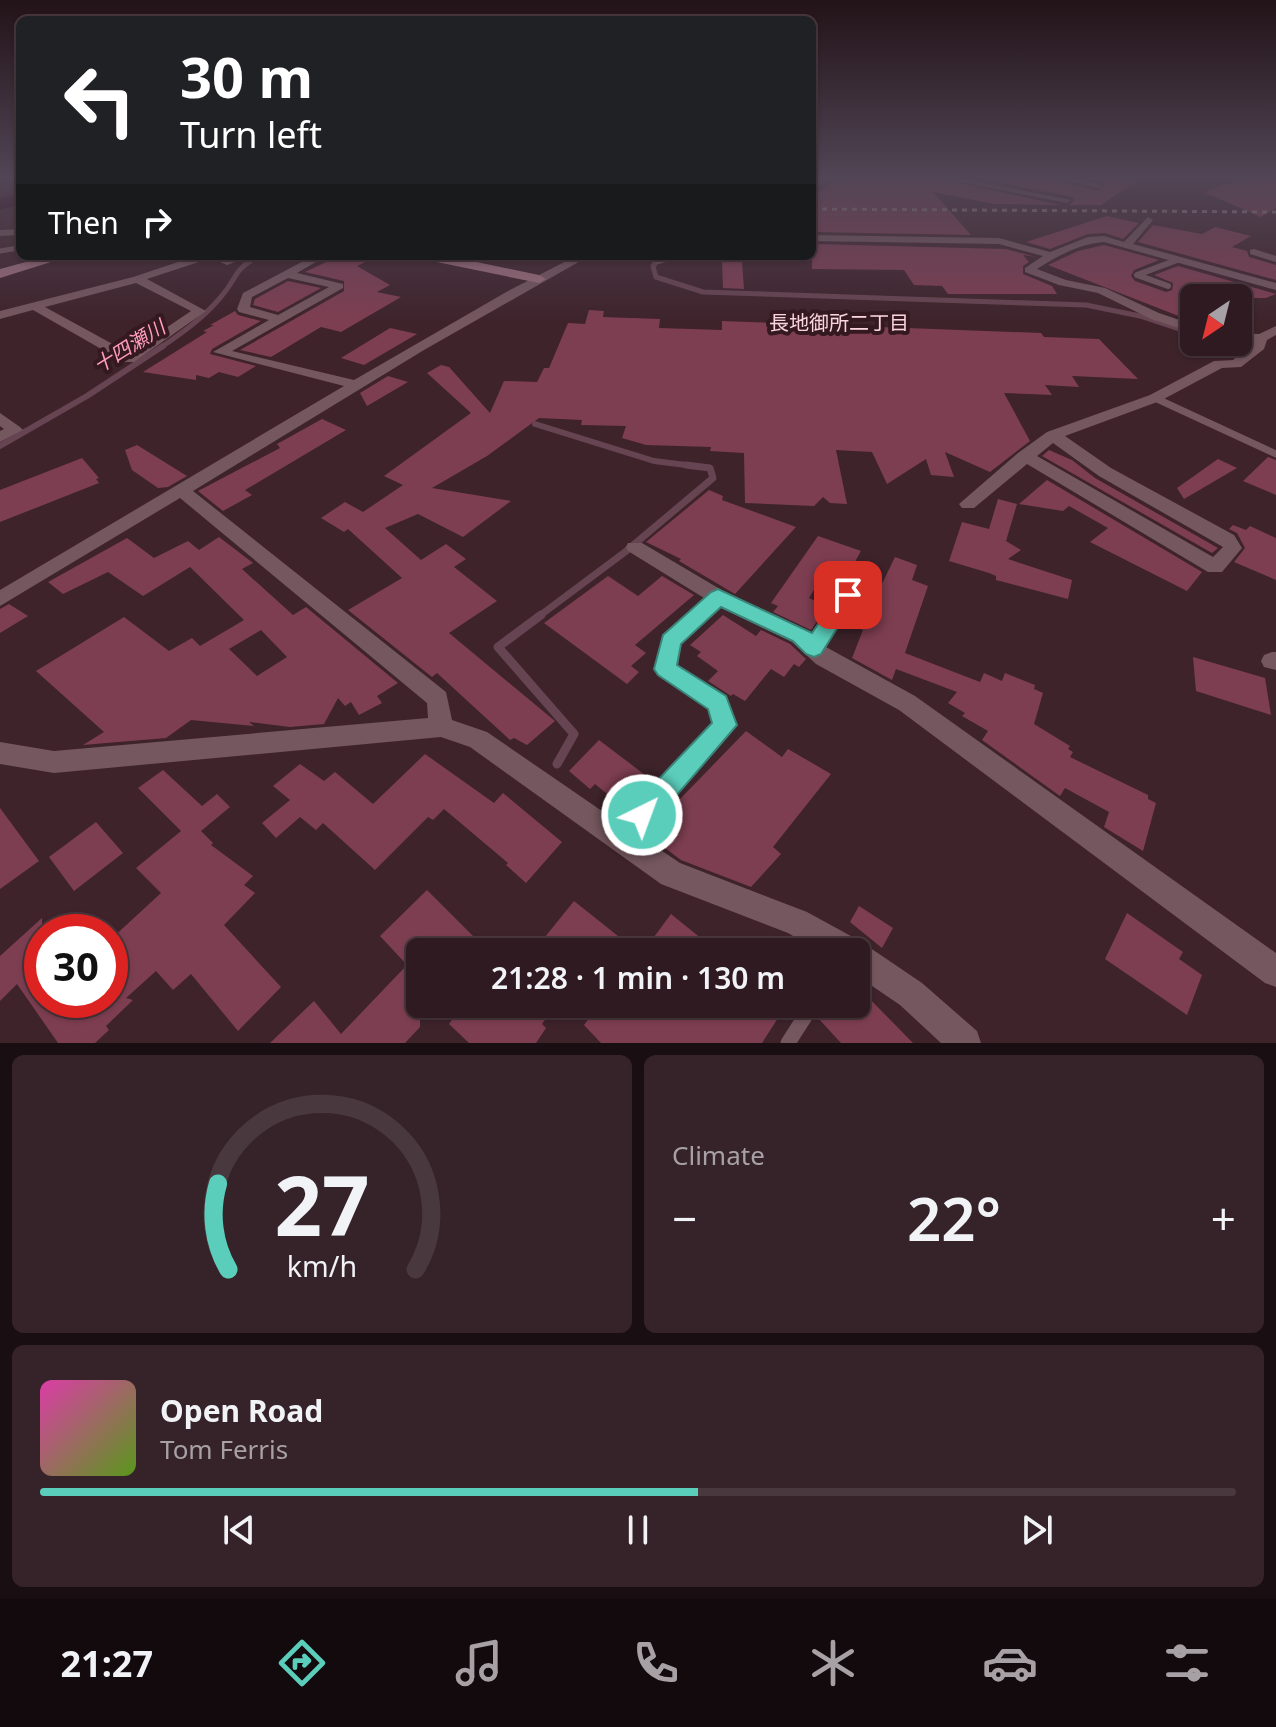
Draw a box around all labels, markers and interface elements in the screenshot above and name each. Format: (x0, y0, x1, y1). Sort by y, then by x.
text: 30 m (180, 38, 313, 114)
icon: left (48, 48, 152, 152)
text: Turn left (180, 110, 322, 159)
icon: right (135, 200, 179, 244)
text: Then (48, 202, 119, 243)
north arrow (1180, 284, 1252, 356)
map controls (1180, 284, 1252, 356)
district label: 長地御所二丁目 (769, 309, 909, 336)
water label: 十四瀬川 (88, 312, 172, 379)
pin (814, 561, 882, 629)
icon: arrive (826, 573, 870, 617)
position arrow (600, 773, 684, 857)
speed limit sign: 30 (24, 914, 128, 1018)
text: 21:28 · 1 min · 130 m (491, 957, 785, 998)
text: Climate (672, 1137, 765, 1173)
text: 27 (274, 1147, 370, 1260)
text: 22° (907, 1177, 1001, 1259)
text: − (672, 1188, 697, 1248)
text: + (1211, 1188, 1236, 1248)
text: km/h (287, 1246, 357, 1285)
text: Open Road (160, 1390, 323, 1431)
text: Tom Ferris (160, 1431, 288, 1467)
icon: previous (217, 1508, 261, 1552)
icon: pause (616, 1508, 660, 1552)
icon: next (1015, 1508, 1059, 1552)
icon: directions (274, 1635, 330, 1691)
icon: music (451, 1635, 507, 1691)
icon: phone (628, 1635, 684, 1691)
icon: climate (805, 1635, 861, 1691)
icon: car (982, 1635, 1038, 1691)
icon: filters (1159, 1635, 1215, 1691)
text: 21:27 (61, 1639, 153, 1688)

